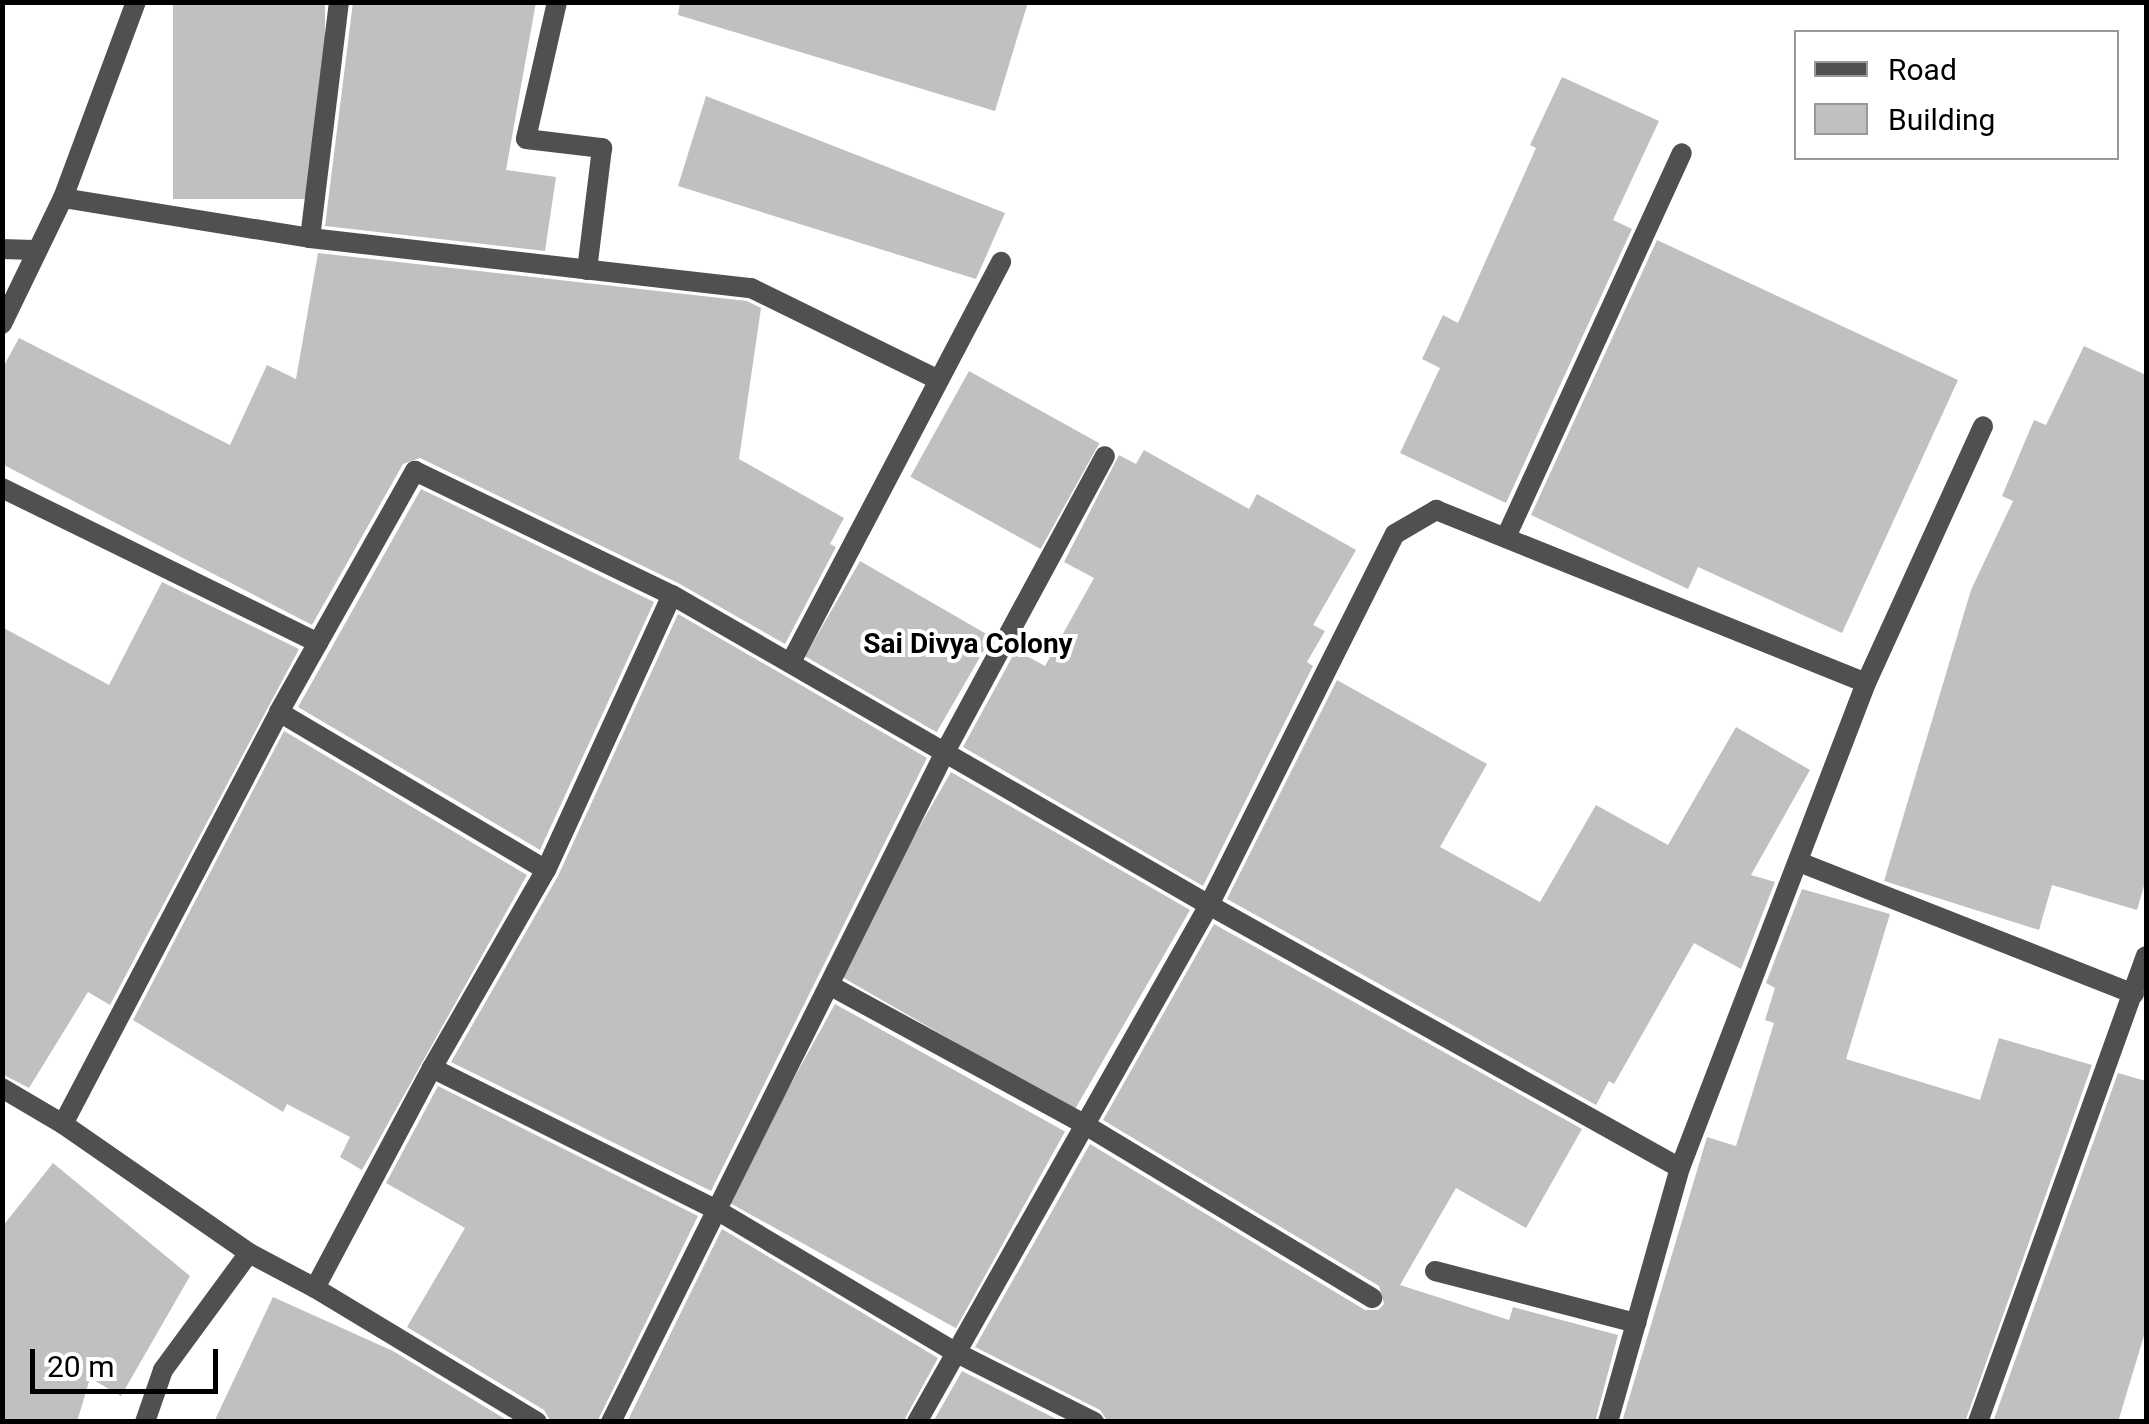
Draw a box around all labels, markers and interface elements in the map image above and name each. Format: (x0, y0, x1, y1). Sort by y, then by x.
legend (1794, 30, 2119, 160)
text: Road (1888, 52, 1957, 87)
text: Building (1888, 102, 1995, 137)
district label: Sai Divya Colony (863, 627, 1073, 661)
scale bar (35, 1329, 222, 1391)
text: 20 m (47, 1349, 114, 1384)

